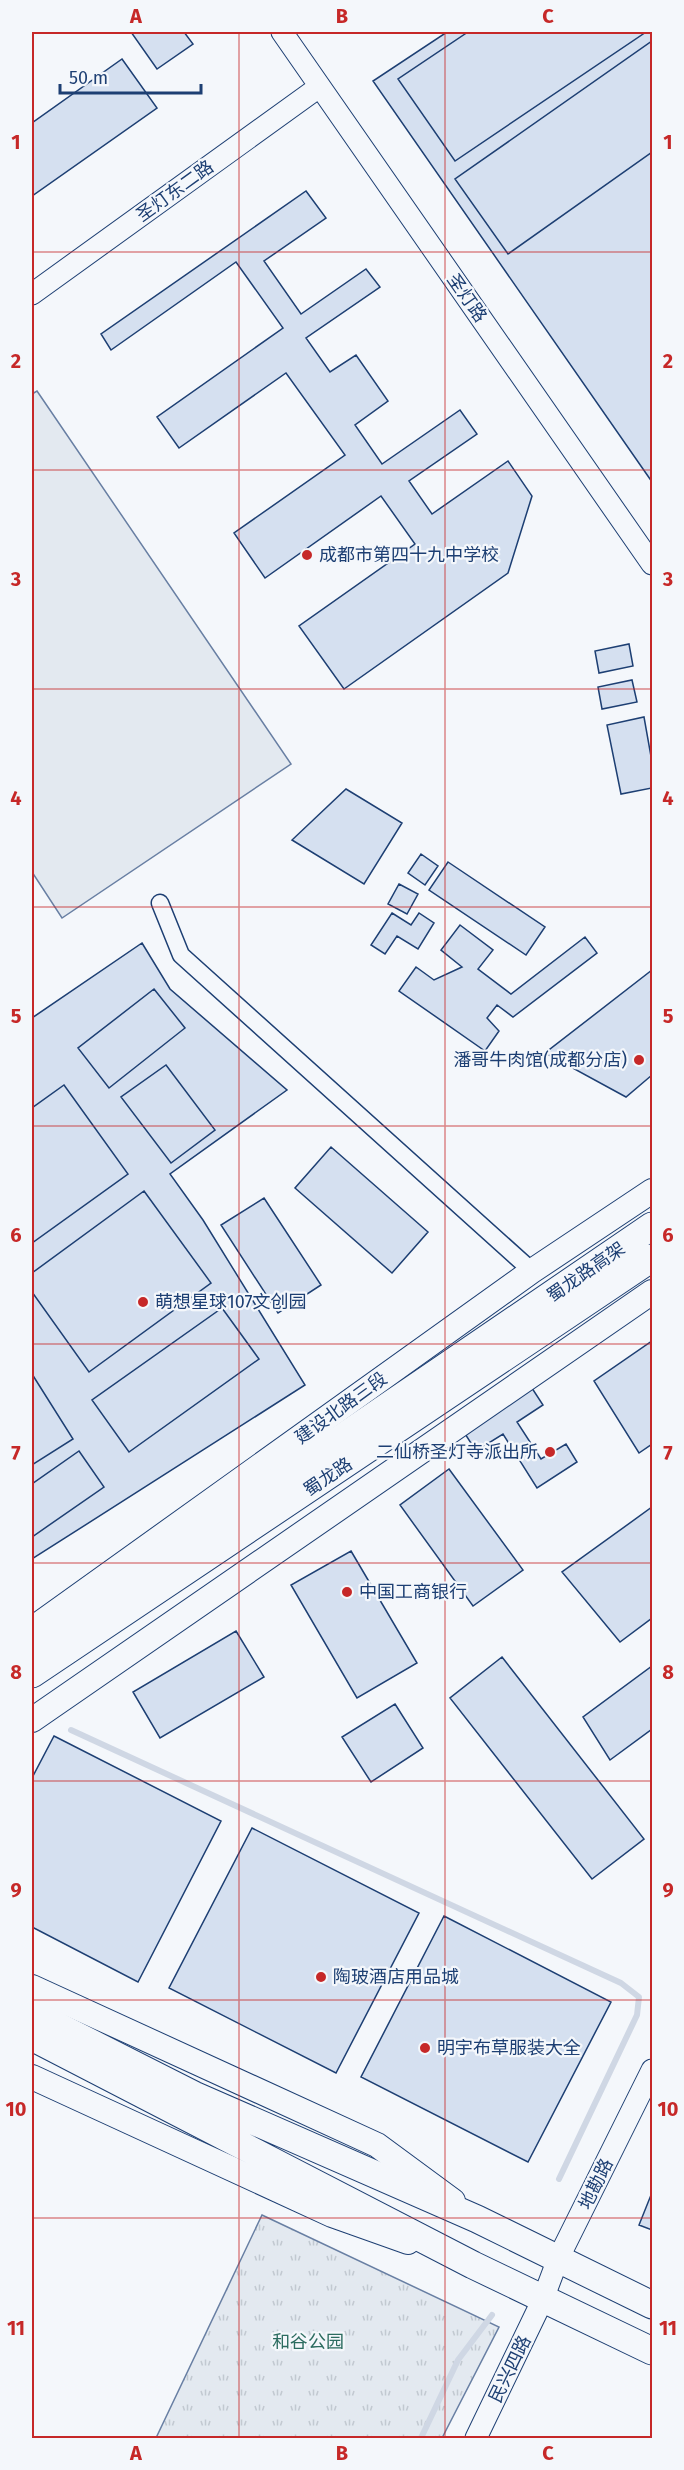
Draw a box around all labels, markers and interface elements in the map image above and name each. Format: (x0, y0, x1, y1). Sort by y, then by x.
text: A (129, 4, 143, 28)
text: B (336, 4, 348, 28)
text: C (542, 4, 554, 28)
scale bar (60, 57, 201, 95)
text: 50 m (69, 67, 108, 89)
text: 1 (11, 130, 21, 154)
text: 1 (663, 130, 673, 154)
street label: 圣灯东二路 (132, 156, 218, 226)
street label: 圣灯路 (443, 270, 491, 326)
text: 2 (11, 349, 21, 373)
text: 2 (663, 349, 673, 373)
place label: 成都市第四十九中学校 (319, 544, 499, 566)
marker: 成都市第四十九中学校 (300, 548, 314, 562)
text: 3 (10, 567, 21, 591)
text: 3 (662, 567, 673, 591)
text: 4 (10, 786, 22, 810)
text: 4 (662, 786, 674, 810)
text: 5 (11, 1004, 22, 1028)
text: 5 (663, 1004, 674, 1028)
place label: 潘哥牛肉馆(成都分店) (453, 1049, 627, 1071)
marker: 潘哥牛肉馆(成都分店) (632, 1053, 646, 1067)
text: 6 (10, 1223, 22, 1247)
text: 6 (662, 1223, 674, 1247)
street label: 蜀龙路高架 (543, 1237, 629, 1307)
place label: 萌想星球107文创园 (155, 1291, 306, 1313)
marker: 萌想星球107文创园 (136, 1295, 150, 1309)
street label: 建设北路三段 (291, 1367, 391, 1449)
text: 7 (11, 1441, 21, 1465)
place label: 二仙桥圣灯寺派出所 (376, 1441, 538, 1463)
text: 7 (663, 1441, 673, 1465)
marker: 二仙桥圣灯寺派出所 (543, 1445, 557, 1459)
street label: 蜀龙路 (299, 1453, 357, 1501)
place label: 中国工商银行 (359, 1581, 467, 1603)
marker: 中国工商银行 (340, 1585, 354, 1599)
text: 8 (10, 1660, 22, 1684)
text: 8 (662, 1660, 674, 1684)
text: 9 (10, 1878, 22, 1902)
text: 9 (662, 1878, 674, 1902)
place label: 陶玻酒店用品城 (333, 1966, 459, 1988)
marker: 陶玻酒店用品城 (314, 1970, 328, 1984)
place label: 明宇布草服装大全 (437, 2037, 581, 2059)
marker: 明宇布草服装大全 (418, 2041, 432, 2055)
text: 10 (6, 2097, 26, 2121)
text: 10 (658, 2097, 678, 2121)
street label: 地勘路 (574, 2155, 618, 2213)
text: 11 (7, 2316, 25, 2340)
text: 11 (659, 2316, 677, 2340)
park label: 和谷公园 (272, 2331, 344, 2353)
street label: 民兴四路 (484, 2332, 536, 2406)
text: A (129, 2441, 143, 2465)
text: B (336, 2441, 348, 2465)
text: C (542, 2441, 554, 2465)

